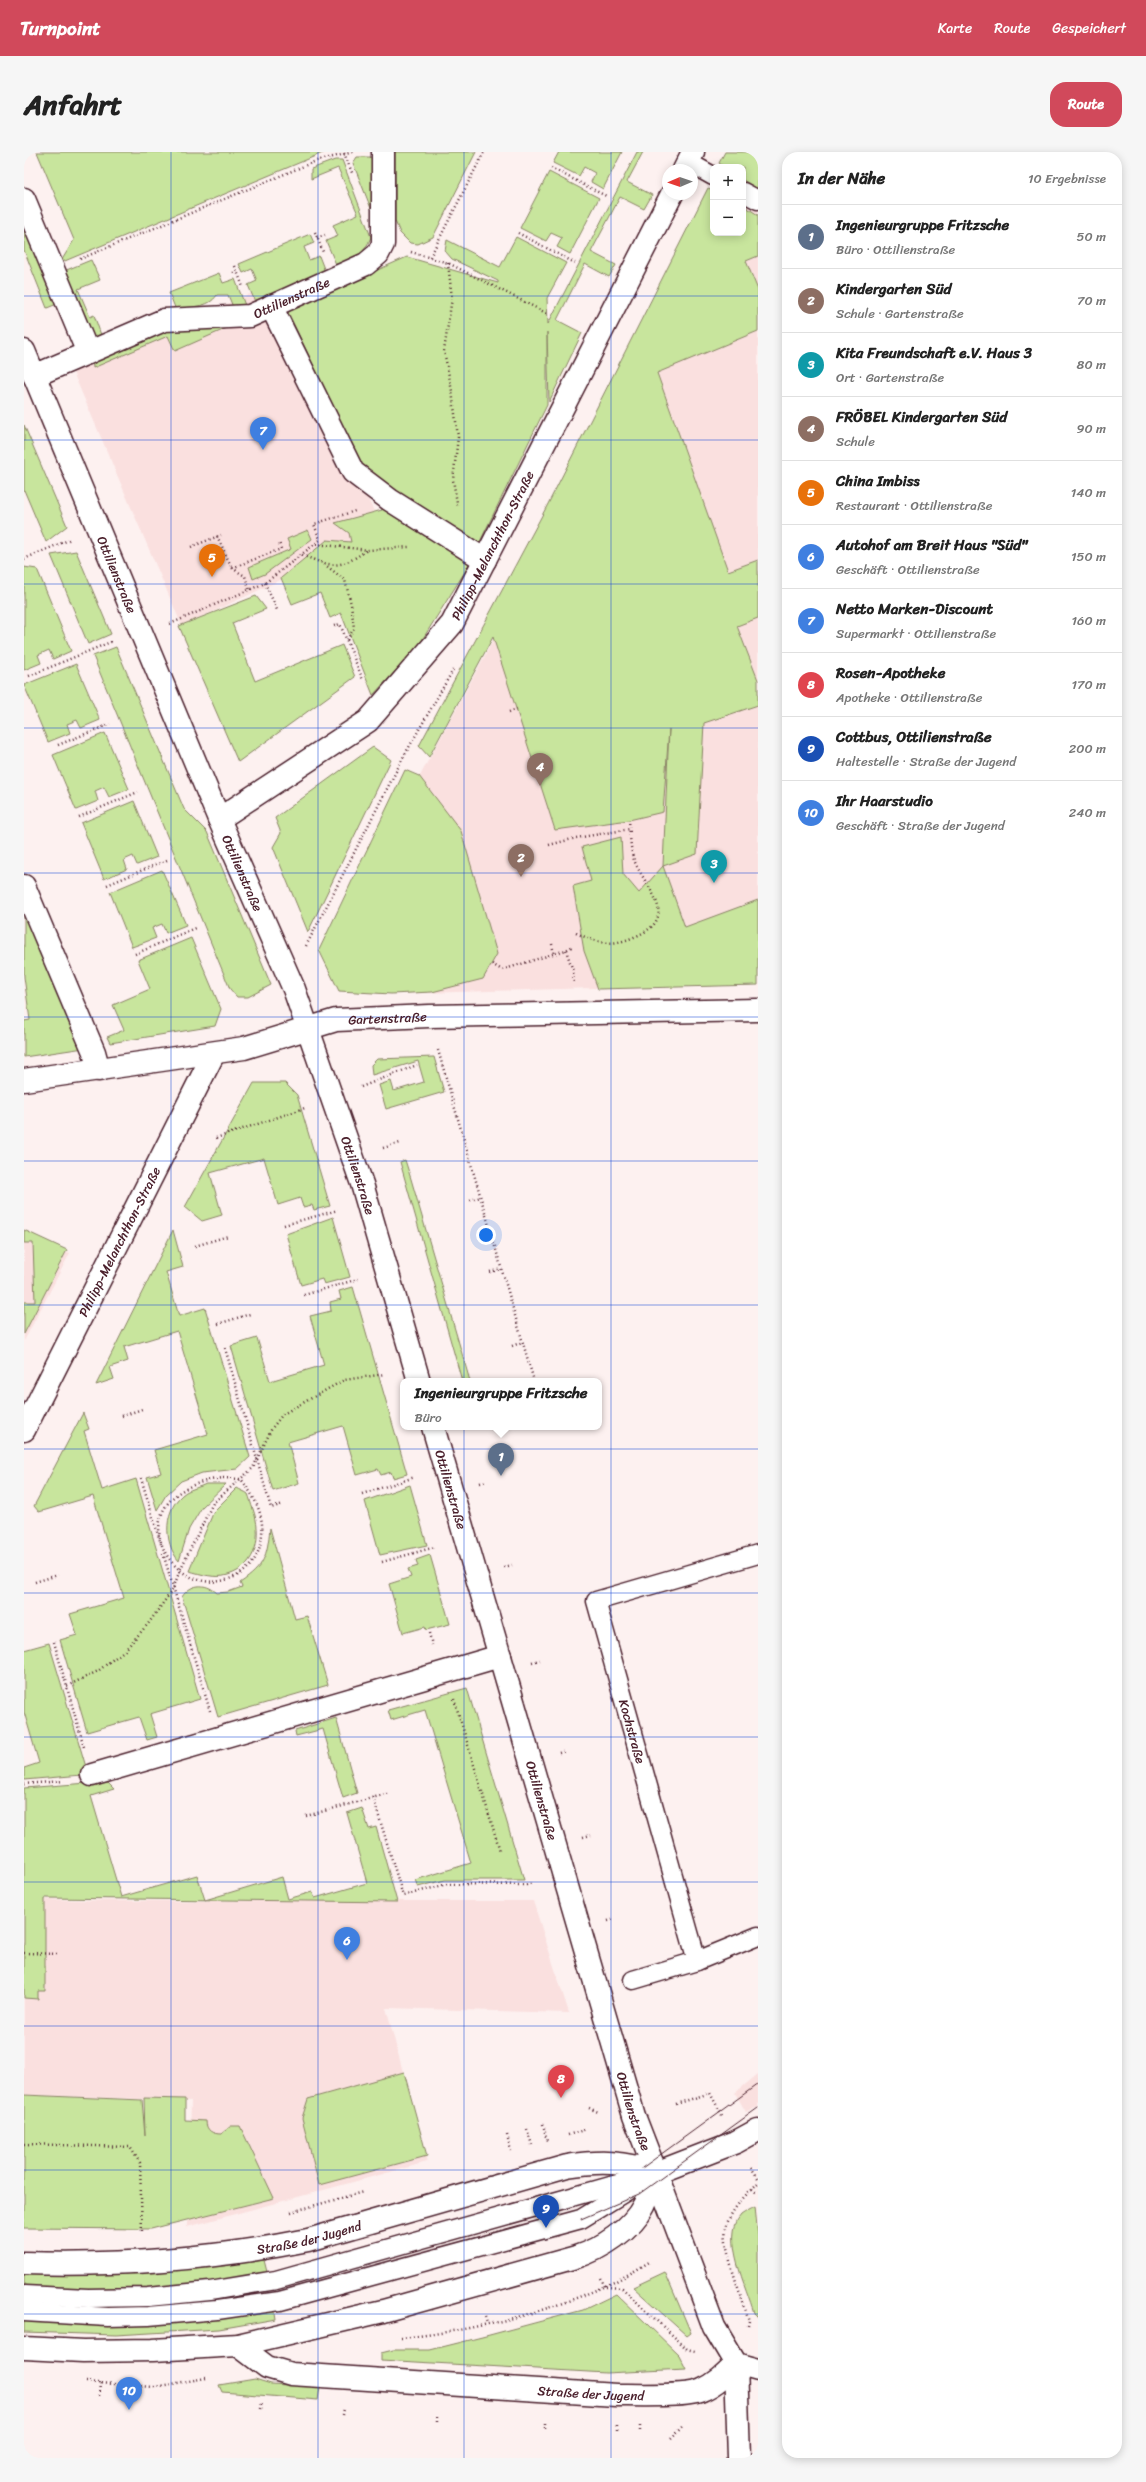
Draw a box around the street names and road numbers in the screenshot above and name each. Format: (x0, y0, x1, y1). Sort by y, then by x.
street label: Ottilienstraße (249, 270, 334, 325)
street label: Philipp-Melanchthon-Straße (444, 466, 540, 624)
street label: Ottilienstraße (91, 532, 144, 617)
street label: Ottilienstraße (216, 831, 270, 915)
street label: Gartenstraße (348, 1005, 428, 1031)
street label: Ottilienstraße (335, 1133, 382, 1218)
street label: Philipp-Melanchthon-Straße (71, 1162, 167, 1321)
street label: Ottilienstraße (429, 1447, 474, 1532)
street label: Kochstraße (613, 1696, 653, 1766)
street label: Ottilienstraße (519, 1758, 565, 1843)
street label: Ottilienstraße (610, 2069, 658, 2154)
street label: Straße der Jugend (255, 2214, 365, 2261)
street label: Straße der Jugend (537, 2378, 645, 2407)

